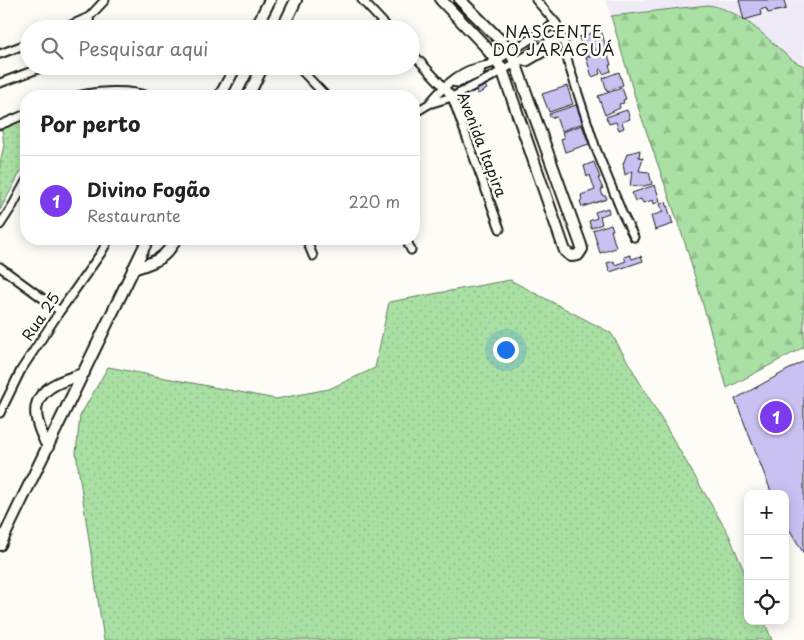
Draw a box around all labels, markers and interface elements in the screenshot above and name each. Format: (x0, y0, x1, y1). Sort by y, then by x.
district label: NASCENTE DO JARAGUÁ (492, 19, 616, 61)
search box (20, 20, 420, 75)
icon: search (38, 34, 66, 62)
text: Pesquisar aqui (78, 34, 208, 62)
street label: Avenida Itapira (452, 88, 514, 201)
text: Por perto (40, 107, 140, 139)
text: Divino Fogão (87, 175, 210, 203)
text: 1 (52, 189, 60, 213)
text: 220 m (349, 189, 400, 213)
text: Restaurante (87, 203, 181, 227)
street label: Rua 25 (15, 287, 65, 345)
your location (493, 337, 519, 363)
pin: 1 (760, 398, 792, 436)
map controls (744, 490, 789, 625)
button: + (744, 490, 789, 535)
button: − (744, 535, 789, 580)
button: locate (744, 580, 789, 625)

